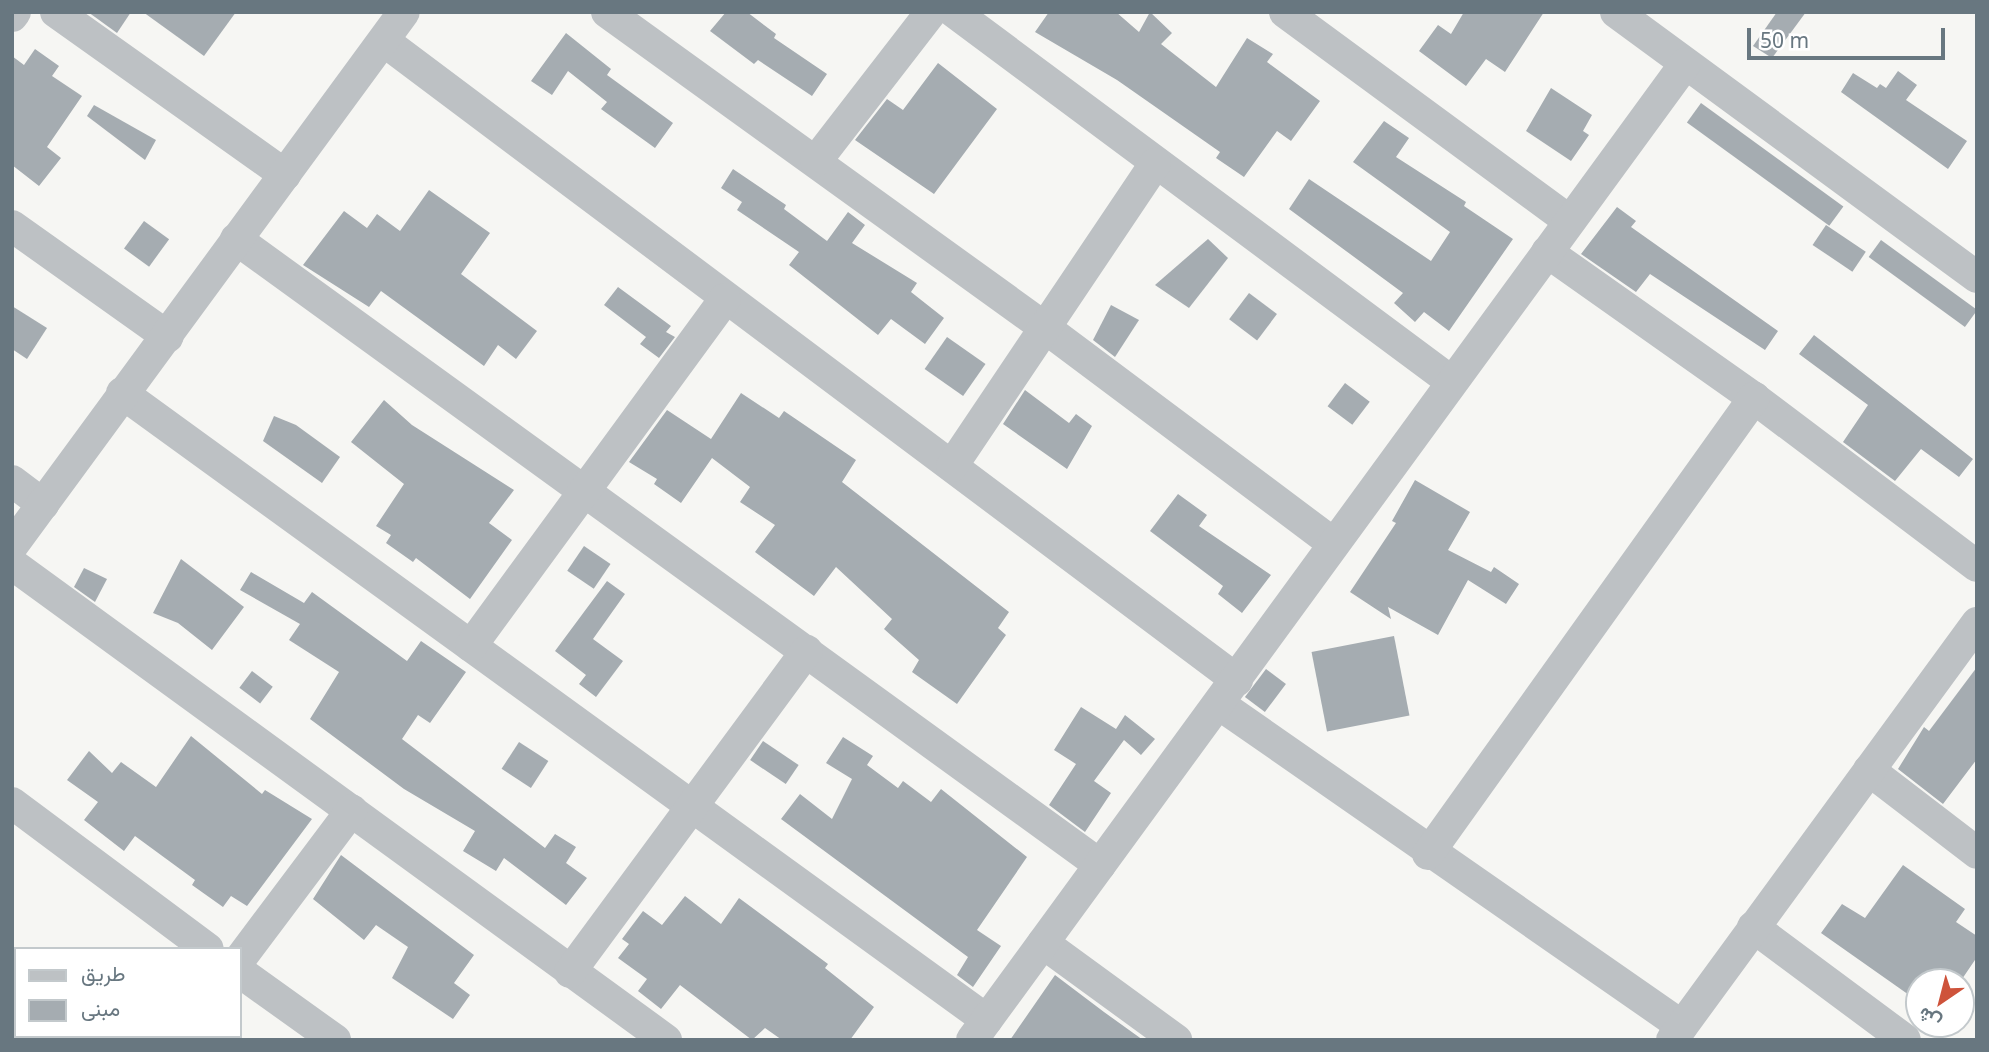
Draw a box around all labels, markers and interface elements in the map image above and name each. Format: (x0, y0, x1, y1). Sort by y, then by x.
scale bar (1751, 14, 1949, 58)
text: 50 m (1760, 26, 1809, 54)
legend (14, 947, 242, 1038)
text: طريق (81, 959, 126, 987)
north arrow (1905, 968, 1975, 1038)
text: مبنى (81, 994, 120, 1022)
text: ش (1912, 1001, 1946, 1036)

